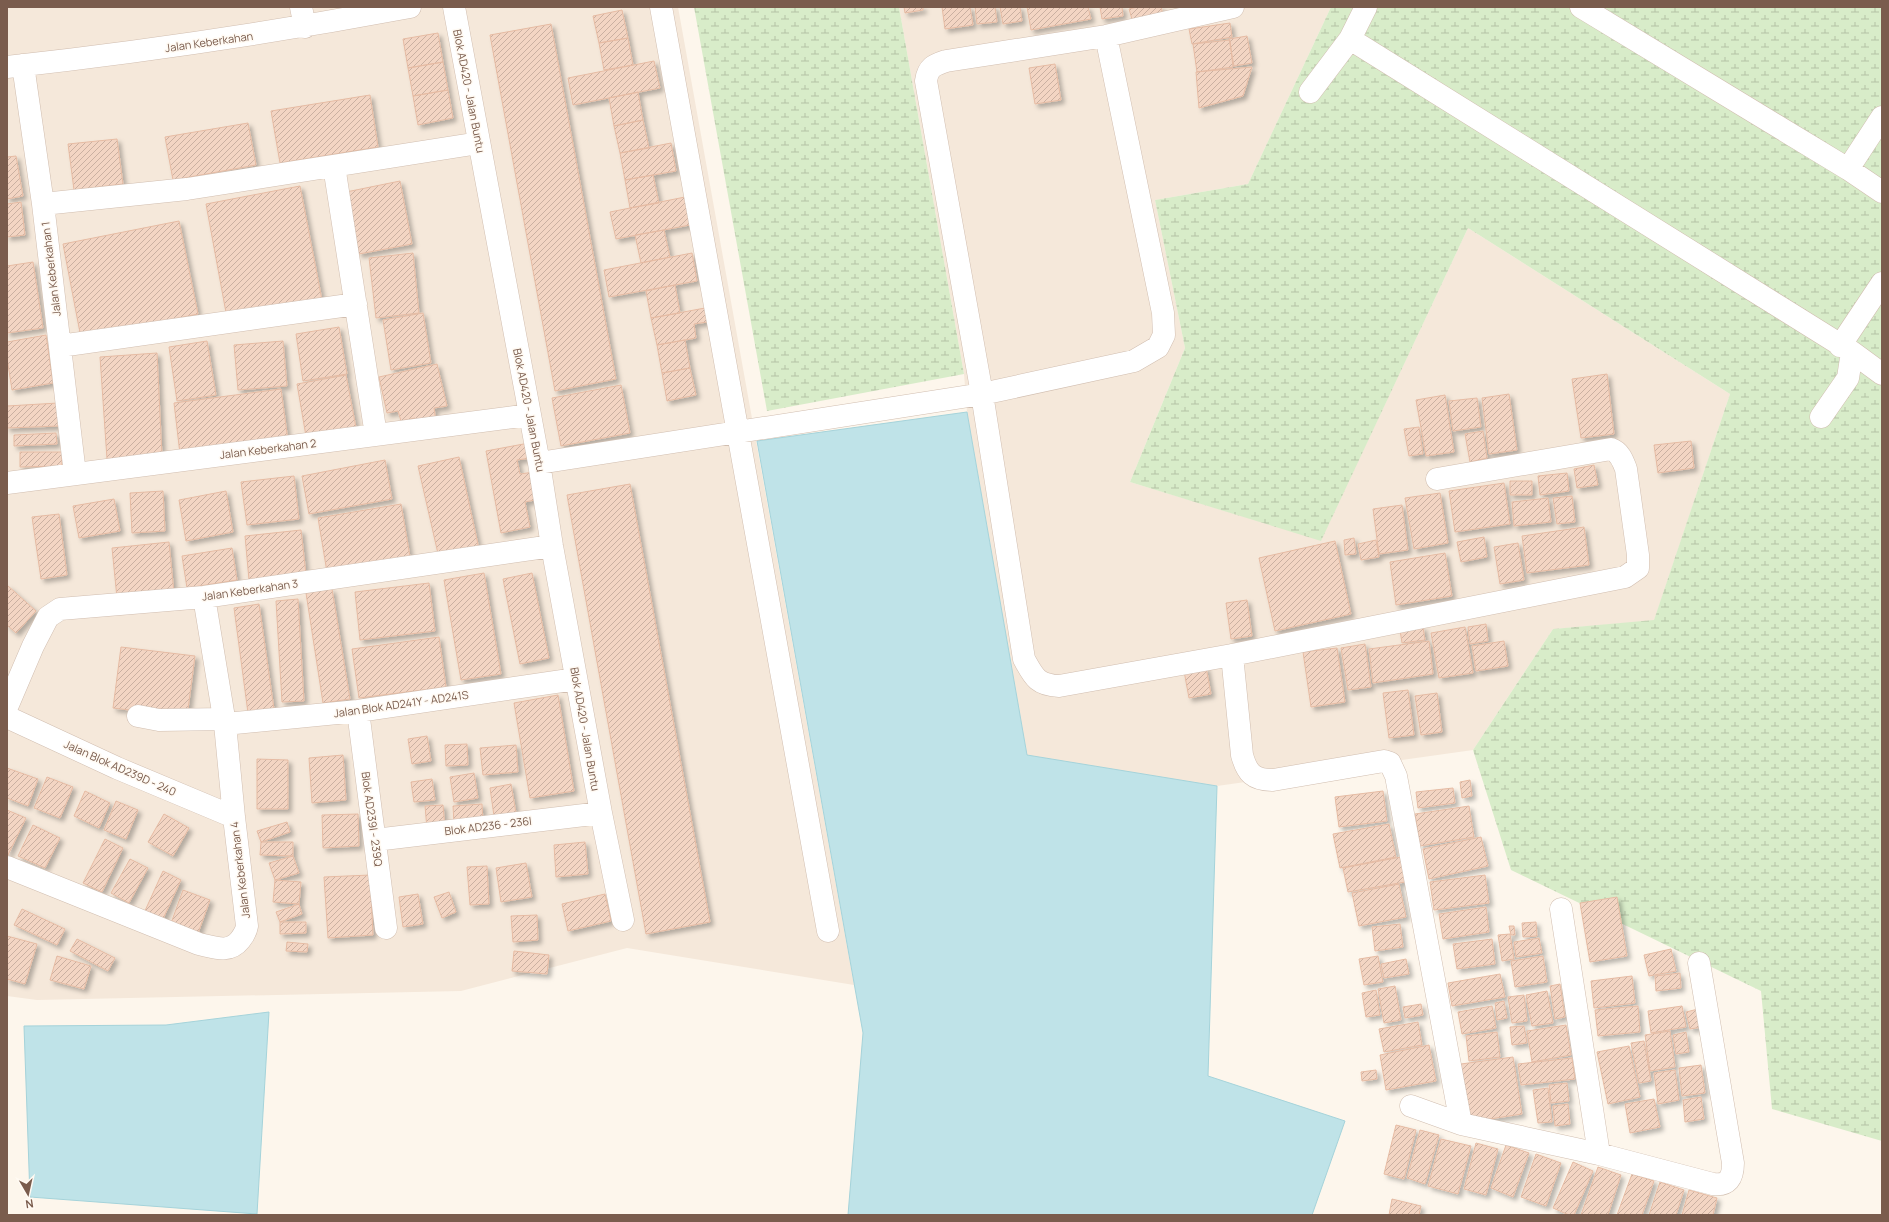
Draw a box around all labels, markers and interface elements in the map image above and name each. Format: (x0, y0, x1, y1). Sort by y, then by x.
street label: Jalan Keberkahan (164, 28, 254, 55)
street label: Blok AD420 - Jalan Buntu (450, 28, 489, 154)
street label: Jalan Keberkahan 1 (37, 221, 64, 317)
street label: Blok AD420 - Jalan Buntu (510, 347, 549, 473)
street label: Jalan Keberkahan 2 (219, 435, 317, 462)
street label: Jalan Keberkahan 3 (201, 575, 299, 604)
street label: Blok AD420 - Jalan Buntu (567, 666, 604, 792)
street label: Jalan Blok AD241Y - AD241S (333, 687, 469, 720)
street label: Jalan Blok AD239D - 240 (62, 736, 179, 799)
street label: Blok AD239l - 239Q (358, 770, 387, 867)
street label: Blok AD236 - 236l (443, 813, 532, 838)
street label: Jalan Keberkahan 4 (226, 821, 253, 919)
north arrow (8, 1174, 48, 1214)
text: N (24, 1196, 35, 1212)

